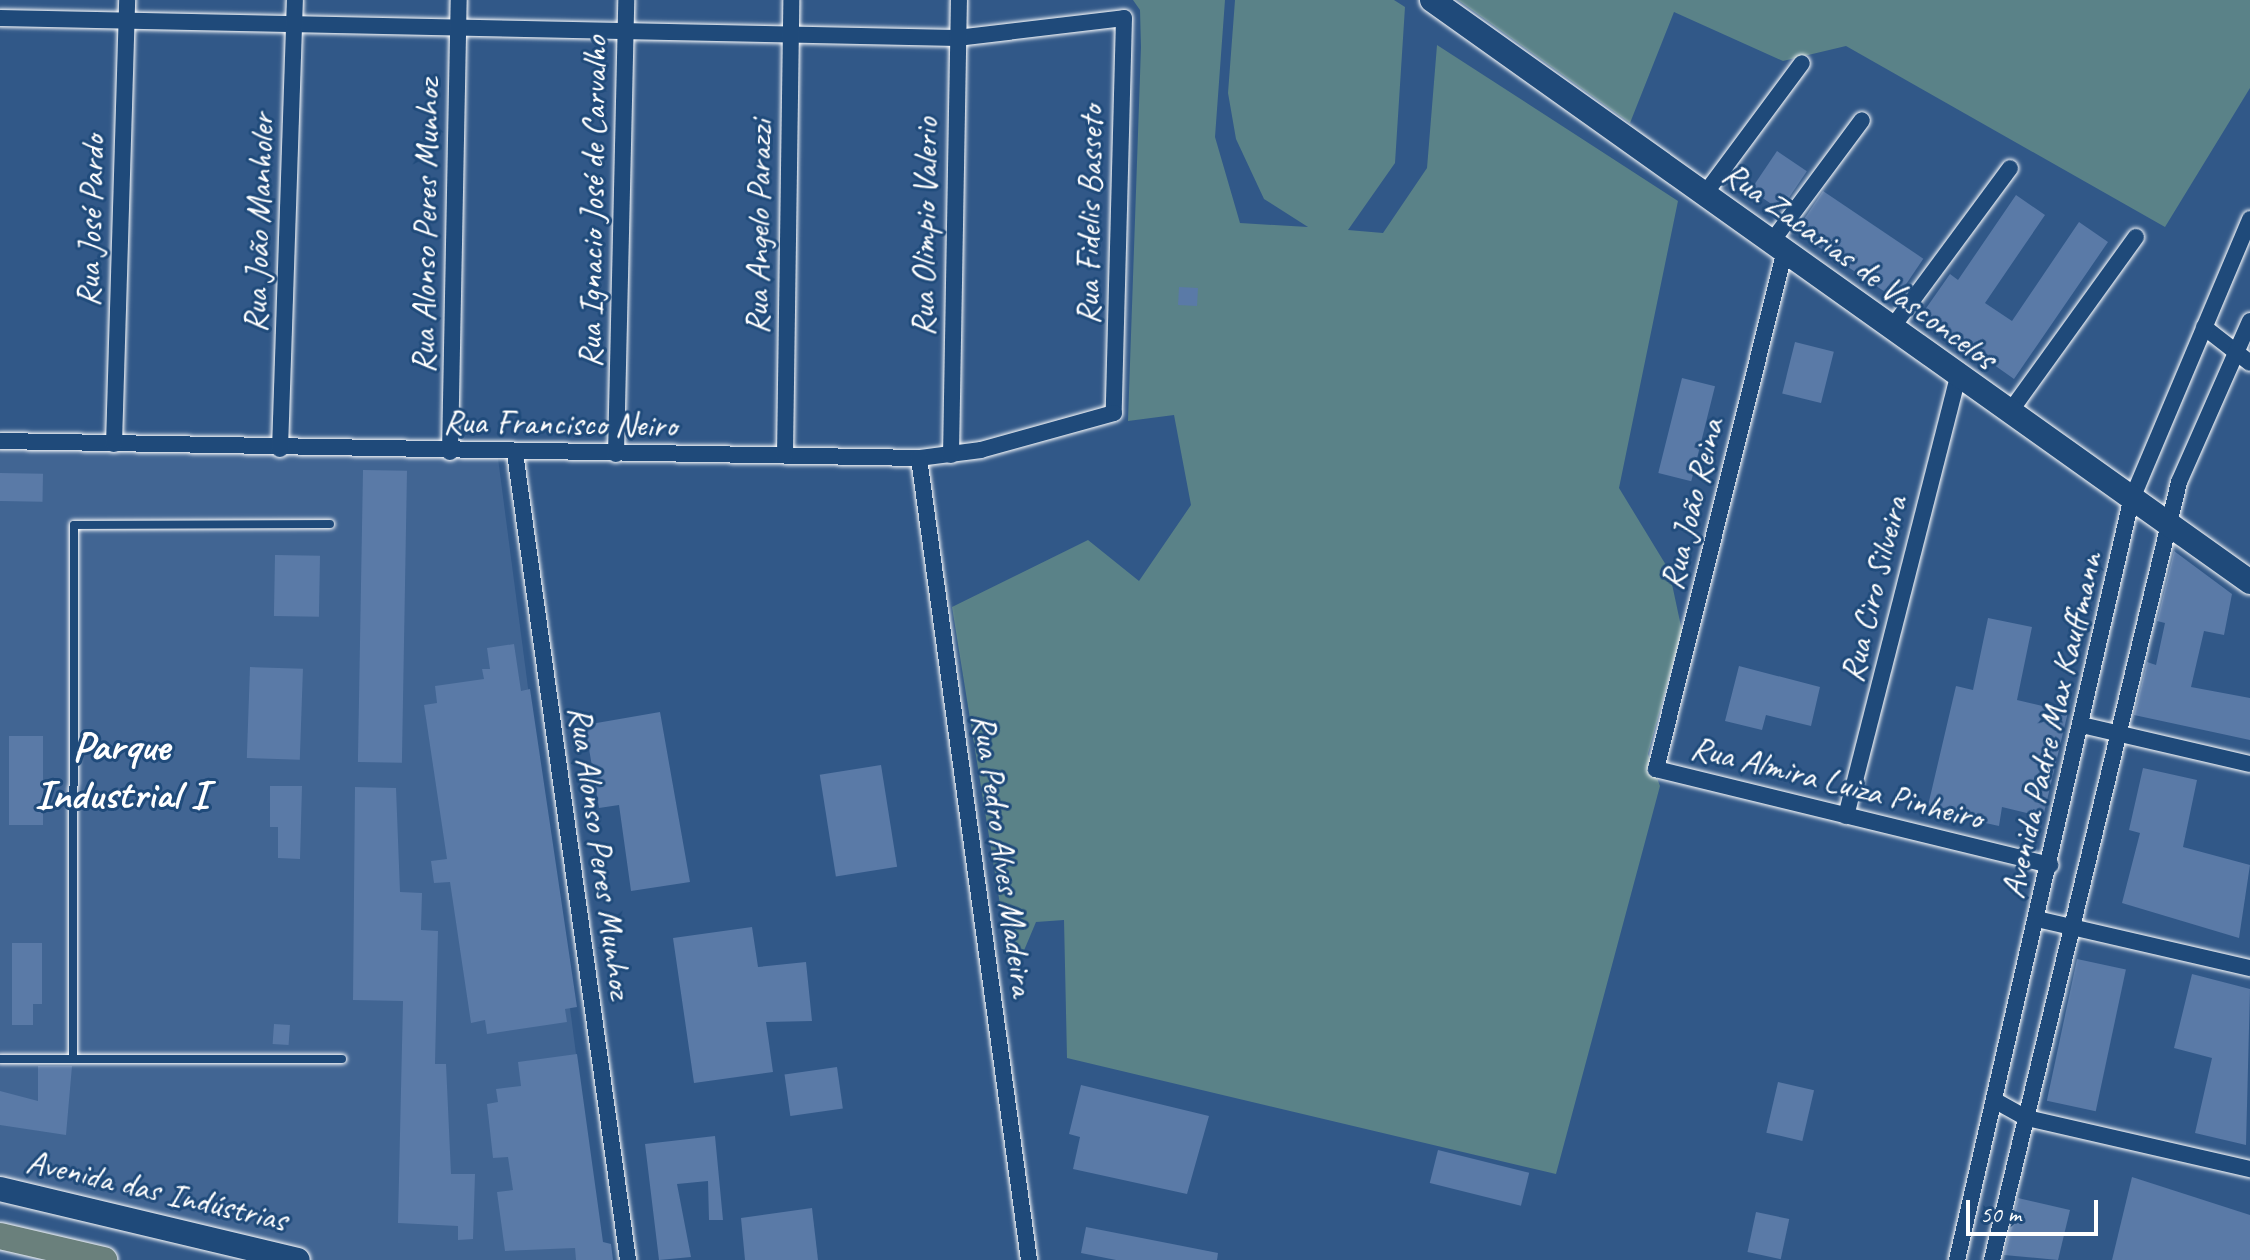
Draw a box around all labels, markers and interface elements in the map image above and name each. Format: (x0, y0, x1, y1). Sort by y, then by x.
street label: Rua Ignacio José de Carvalho (569, 35, 615, 369)
street label: Rua Alonso Peres Munhoz (402, 79, 448, 373)
street label: Rua Fidelis Basseto (1067, 105, 1111, 325)
street label: Rua João Manholer (234, 112, 282, 334)
street label: Rua Olimpio Valerio (902, 117, 946, 337)
street label: Rua Angelo Parazzi (736, 119, 780, 335)
street label: Rua José Pardo (67, 135, 113, 307)
street label: Rua Zacarias de Vasconcelos (1715, 152, 2005, 378)
street label: Rua Francisco Neiro (443, 401, 677, 445)
street label: Rua João Reina (1650, 415, 1732, 593)
street label: Rua Ciro Silveira (1830, 491, 1916, 687)
street label: Avenida Padre Max Kauffmann (1991, 548, 2111, 902)
street label: Rua Alonso Peres Munhoz (560, 704, 642, 1000)
street label: Rua Pedro Alves Madeira (964, 711, 1044, 999)
district label: Parque Industrial I (35, 722, 207, 820)
street label: Rua Almira Luiza Pinheiro (1689, 726, 1985, 838)
street label: Avenida das Indústrias (23, 1140, 291, 1240)
scale bar (1970, 1184, 2102, 1234)
text: 50 m (1980, 1199, 2021, 1229)

